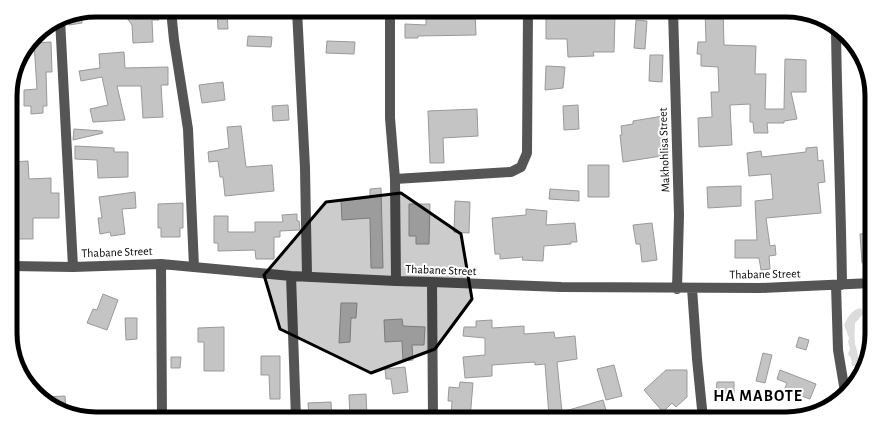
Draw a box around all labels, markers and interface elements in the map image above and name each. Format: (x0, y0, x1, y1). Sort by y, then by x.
street label: Makhohlisa Street (657, 107, 671, 193)
street label: Thabane Street (81, 245, 153, 259)
street label: Thabane Street (405, 263, 477, 277)
street label: Thabane Street (729, 267, 801, 281)
district label: HA MABOTE (713, 388, 803, 404)

